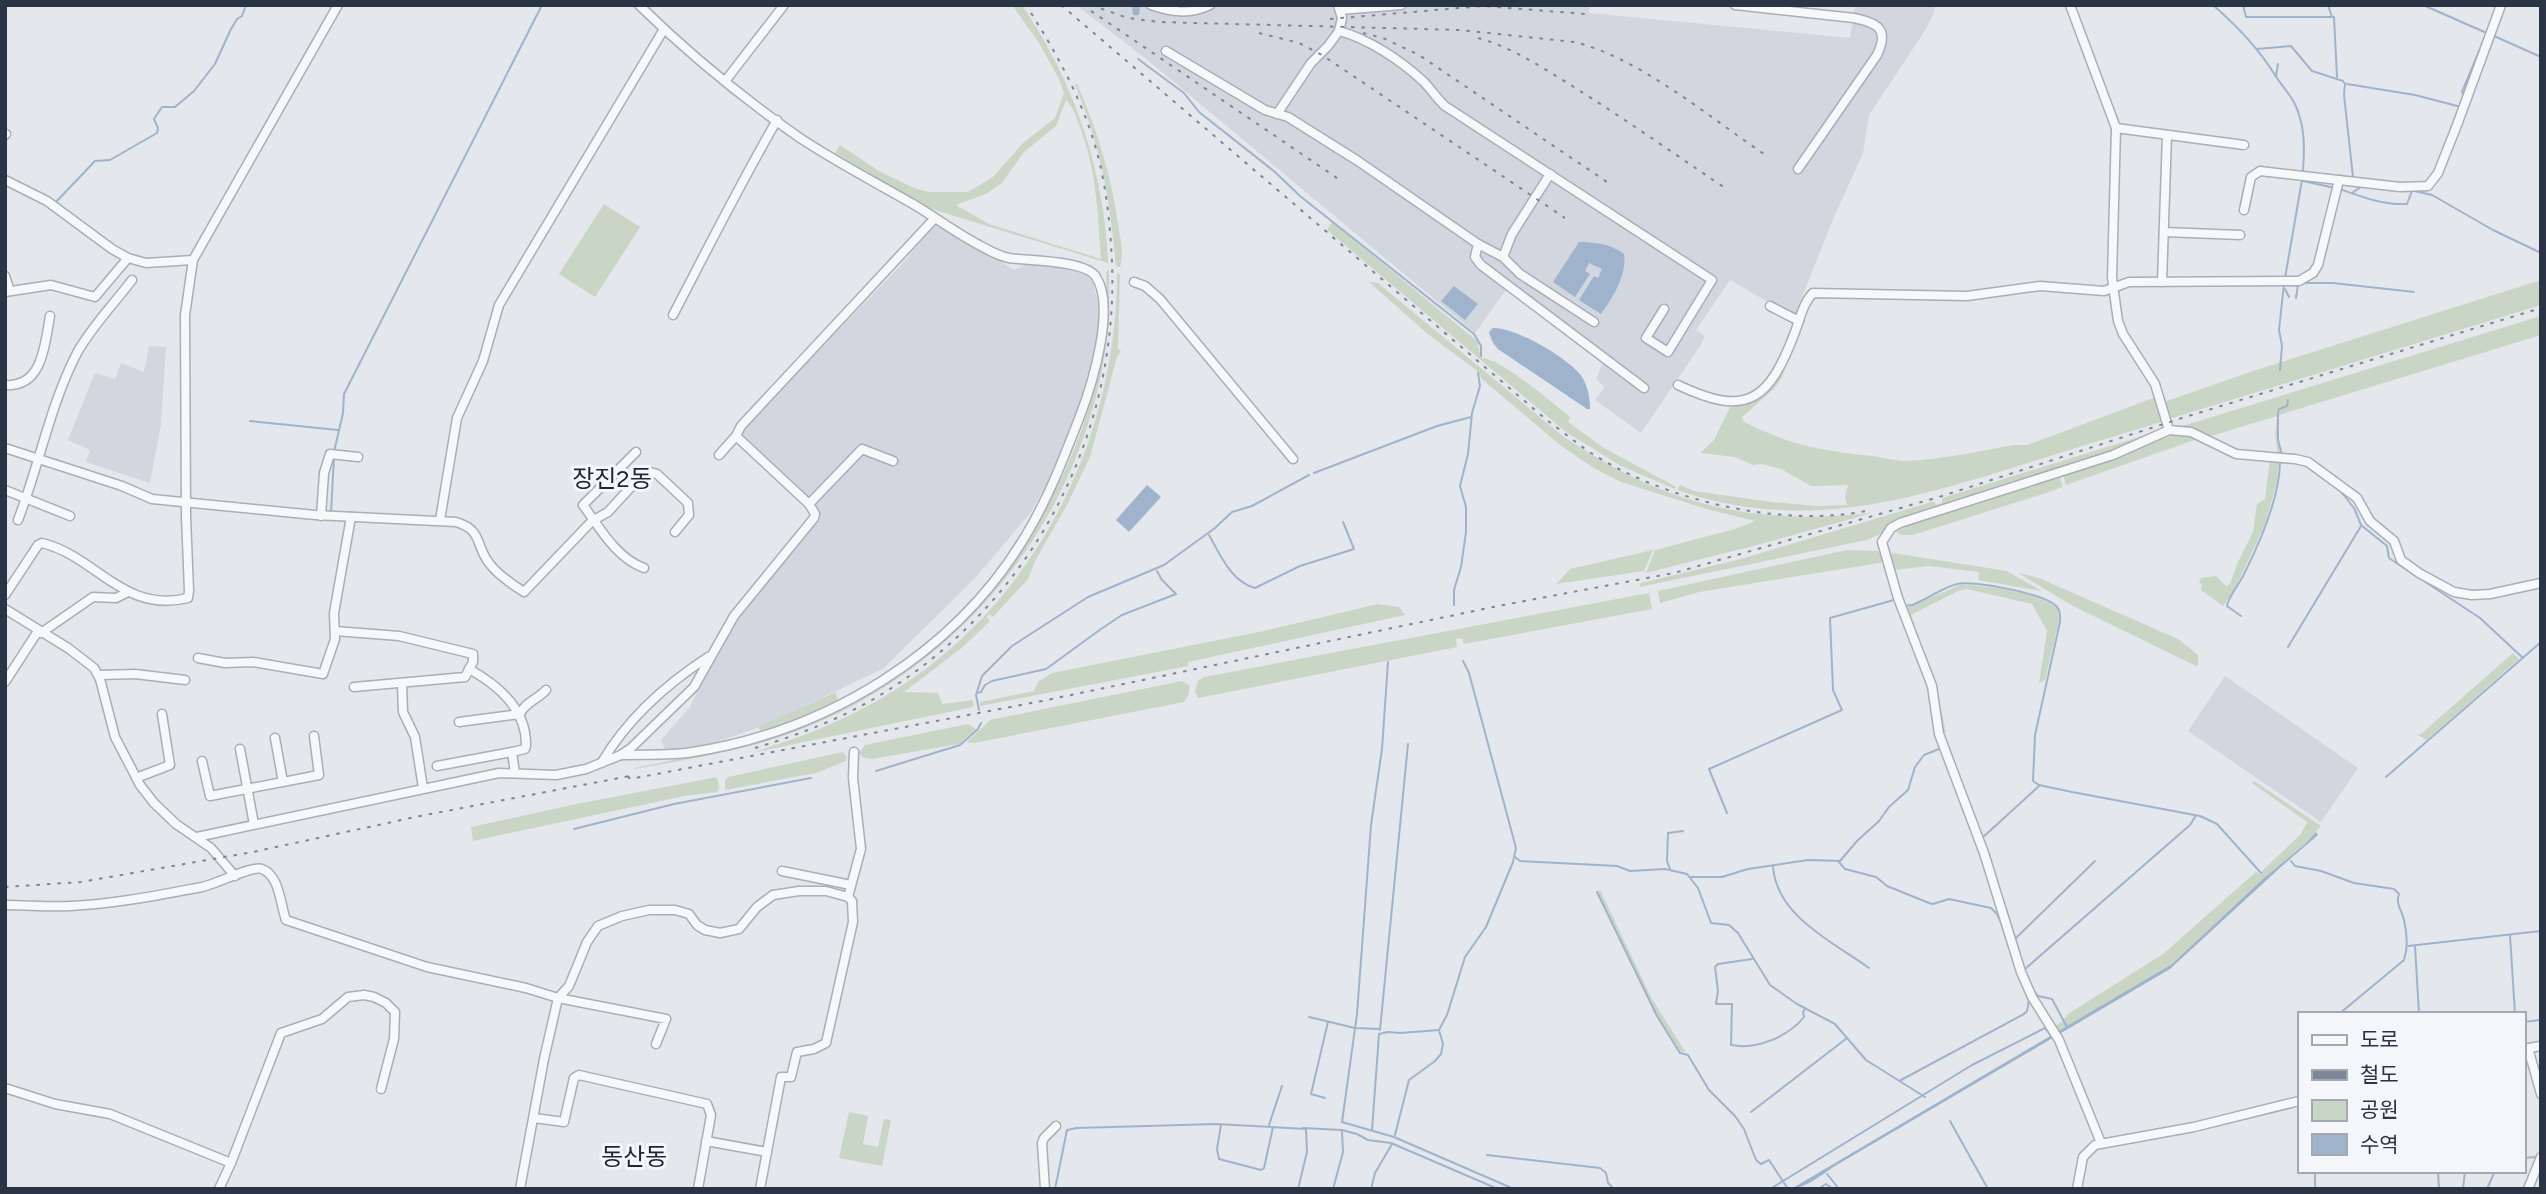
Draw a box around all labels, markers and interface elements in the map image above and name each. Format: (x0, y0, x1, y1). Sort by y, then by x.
district label: 장진2동 (572, 464, 652, 493)
legend (2298, 1012, 2525, 1173)
text: 도로 (2360, 1027, 2399, 1052)
text: 철도 (2360, 1062, 2399, 1087)
text: 공원 (2360, 1097, 2399, 1122)
text: 수역 (2360, 1132, 2399, 1157)
district label: 동산동 (601, 1142, 667, 1171)

